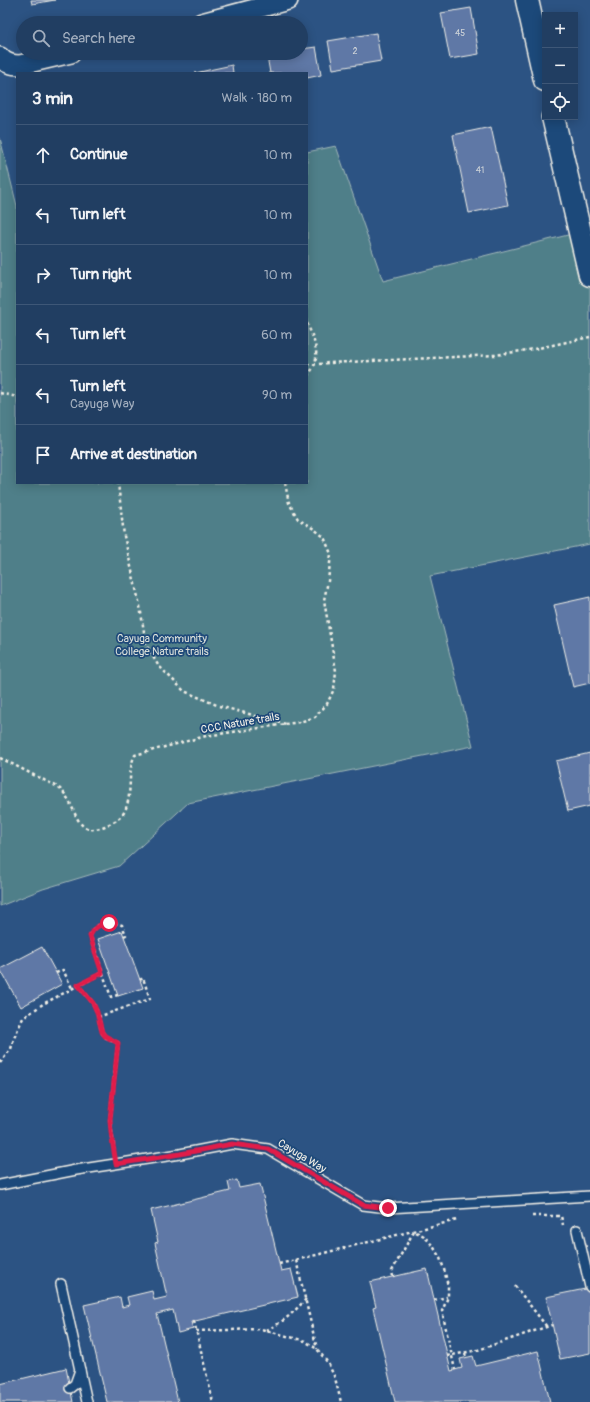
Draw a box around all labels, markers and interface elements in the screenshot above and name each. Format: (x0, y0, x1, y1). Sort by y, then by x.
map controls (542, 12, 578, 120)
button: + (542, 12, 578, 48)
search box (16, 16, 308, 60)
icon: search (30, 27, 52, 49)
house number: 45 (455, 28, 465, 39)
text: Search here (62, 29, 135, 48)
house number: 2 (352, 46, 358, 57)
button: − (542, 48, 578, 84)
button: locate (542, 84, 578, 120)
text: 3 min (32, 88, 73, 109)
text: Walk · 180 m (222, 90, 292, 106)
icon: ahead (32, 144, 54, 166)
text: Continue (70, 145, 128, 164)
text: 10 m (264, 147, 292, 163)
house number: 41 (476, 165, 484, 176)
icon: left (32, 204, 54, 226)
text: Turn left (70, 205, 126, 224)
text: 10 m (264, 207, 292, 223)
icon: right (32, 264, 54, 286)
text: Turn right (70, 265, 131, 284)
text: 10 m (264, 267, 292, 283)
icon: left (32, 324, 54, 346)
text: Turn left (70, 325, 126, 344)
text: 60 m (261, 327, 292, 343)
text: Turn left (70, 377, 126, 396)
icon: left (32, 384, 54, 406)
text: 90 m (262, 387, 292, 403)
text: Cayuga Way (70, 396, 134, 412)
icon: arrive (32, 444, 54, 466)
text: Arrive at destination (70, 445, 197, 464)
park label: Cayuga Community College Nature trails (115, 632, 209, 658)
street label: CCC Nature trails (200, 710, 280, 736)
route start (100, 914, 118, 932)
street label: Cayuga Way (275, 1136, 329, 1176)
route end (379, 1199, 397, 1217)

